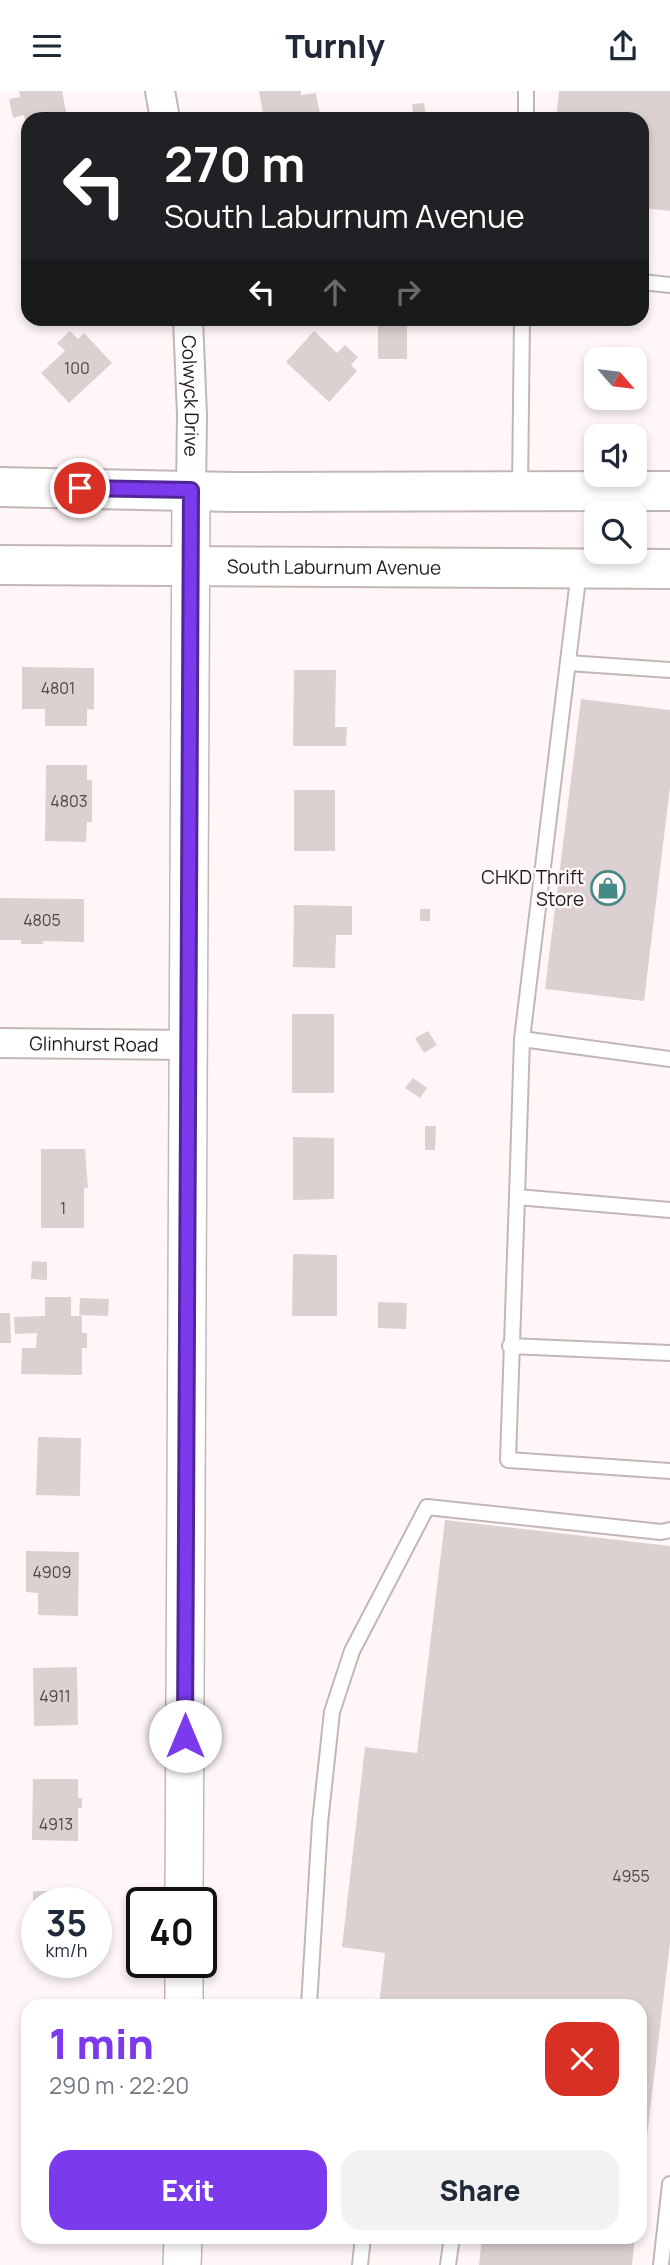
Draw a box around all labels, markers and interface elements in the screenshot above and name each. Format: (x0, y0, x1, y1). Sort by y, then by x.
text: Turnly (285, 24, 385, 68)
icon: menu (28, 27, 66, 65)
icon: share (604, 27, 642, 65)
text: 270 m (164, 130, 305, 197)
icon: left (49, 140, 140, 231)
text: South Laburnum Avenue (164, 194, 525, 238)
icon: left (243, 273, 281, 311)
icon: ahead (316, 273, 354, 311)
icon: right (389, 273, 427, 311)
street label: Colwyck Drive (176, 335, 205, 457)
north arrow (584, 347, 648, 409)
map controls (584, 347, 647, 564)
house number: 100 (64, 357, 90, 379)
button: sound (584, 424, 647, 487)
pin (50, 458, 110, 518)
icon: arrive (61, 469, 99, 507)
button: search (584, 501, 647, 564)
street label: South Laburnum Avenue (227, 553, 441, 581)
house number: 4801 (41, 677, 75, 699)
house number: 4803 (50, 790, 88, 812)
place label: CHKD Thrift Store (481, 864, 584, 912)
shop icon: CHKD Thrift Store (589, 869, 627, 907)
house number: 4805 (23, 909, 61, 931)
street label: Glinhurst Road (29, 1030, 159, 1058)
house number: 1 (60, 1197, 66, 1219)
house number: 4909 (33, 1561, 71, 1583)
house number: 4911 (39, 1685, 71, 1707)
position arrow (148, 1699, 222, 1773)
house number: 4913 (39, 1813, 73, 1835)
house number: 4955 (612, 1865, 650, 1887)
speed limit sign: 40 (126, 1887, 217, 1978)
text: 35 (46, 1899, 87, 1947)
text: km/h (46, 1938, 87, 1962)
text: 1 min (49, 2014, 154, 2072)
button: close (545, 2022, 619, 2096)
text: 290 m · 22:20 (49, 2069, 189, 2101)
button: Exit (49, 2150, 327, 2230)
button: Share (341, 2150, 619, 2230)

